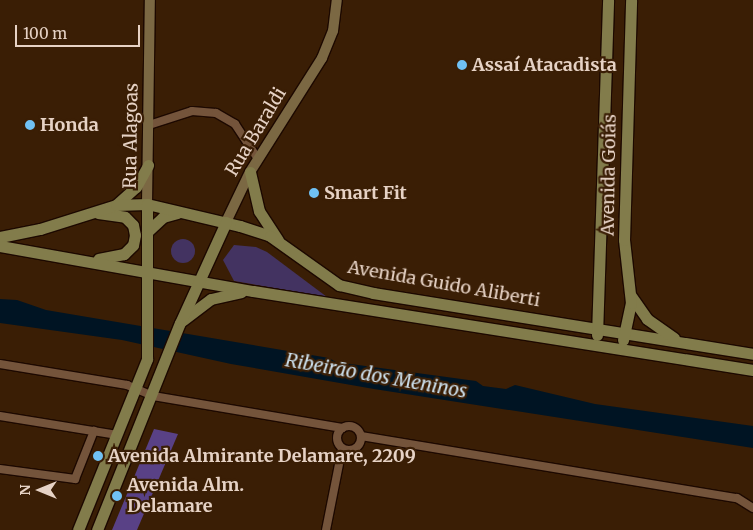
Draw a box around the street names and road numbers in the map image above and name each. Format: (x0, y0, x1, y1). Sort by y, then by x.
street label: Rua Alagoas (119, 83, 143, 189)
street label: Rua Baraldi (221, 84, 291, 180)
street label: Avenida Goiás (597, 114, 621, 236)
street label: Avenida Guido Aliberti (346, 256, 542, 312)

